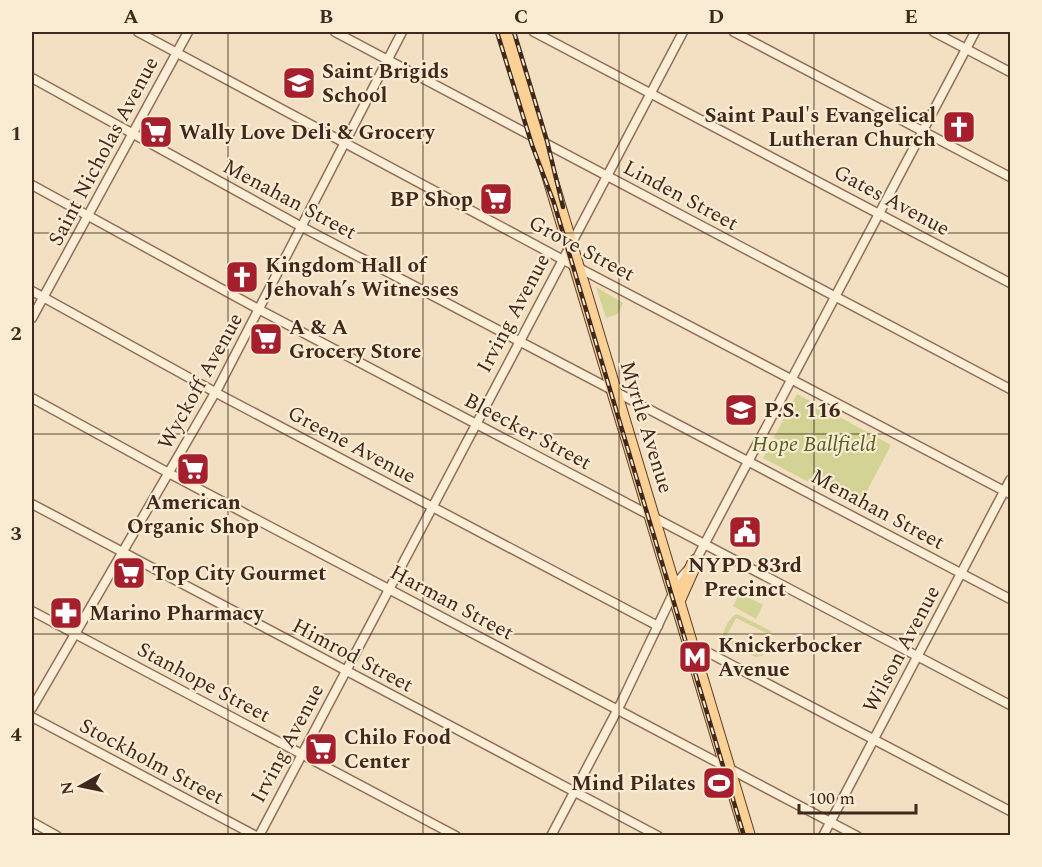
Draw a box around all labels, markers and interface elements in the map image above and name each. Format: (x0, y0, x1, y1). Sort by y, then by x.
text: A (123, 2, 139, 32)
text: B (319, 2, 333, 32)
text: C (514, 2, 528, 32)
text: D (708, 2, 724, 32)
text: E (904, 2, 918, 32)
street label: Saint Nicholas Avenue (40, 51, 167, 252)
place label: Saint Brigids School (322, 56, 449, 112)
school or university icon: Saint Brigids School (281, 65, 317, 101)
place label: Saint Paul's Evangelical Lutheran Church (705, 100, 936, 156)
church icon: Saint Paul's Evangelical Lutheran Church (941, 109, 977, 145)
supermarket icon: Wally Love Deli & Grocery (138, 114, 174, 150)
place label: Wally Love Deli & Grocery (179, 117, 436, 149)
text: 1 (10, 119, 22, 149)
street label: Menahan Street (217, 151, 362, 249)
street label: Linden Street (617, 152, 744, 240)
street label: Gates Avenue (828, 157, 955, 245)
supermarket icon: BP Shop (478, 181, 514, 217)
place label: BP Shop (390, 184, 473, 216)
street label: Grove Street (523, 207, 640, 290)
street label: Irving Avenue (469, 248, 559, 379)
place label: Kingdom Hall of Jehovah’s Witnesses (265, 250, 459, 306)
church icon: Kingdom Hall of Jehovah’s Witnesses (224, 259, 260, 295)
street label: Wyckoff Avenue (150, 307, 252, 456)
place label: A & A Grocery Store (289, 312, 421, 368)
text: 2 (10, 319, 22, 349)
supermarket icon: A & A Grocery Store (248, 321, 284, 357)
street label: Myrtle Avenue (611, 357, 681, 497)
street label: Bleecker Street (458, 385, 597, 479)
school or university icon: P.S. 116 (723, 392, 759, 428)
place label: P.S. 116 (764, 395, 841, 427)
street label: Greene Avenue (281, 397, 422, 492)
park label: Hope Ballfield (752, 429, 876, 461)
supermarket icon: American Organic Shop (175, 451, 211, 487)
street label: Menahan Street (805, 461, 950, 559)
place label: American Organic Shop (127, 487, 259, 543)
public building icon: NYPD 83rd Precinct (727, 514, 763, 550)
text: 3 (10, 519, 22, 549)
place label: NYPD 83rd Precinct (688, 550, 802, 606)
supermarket icon: Top City Gourmet (111, 555, 147, 591)
street label: Harman Street (384, 557, 519, 649)
place label: Top City Gourmet (152, 558, 326, 590)
street label: Wilson Avenue (855, 580, 949, 719)
pharmacy icon: Marino Pharmacy (48, 595, 84, 631)
place label: Marino Pharmacy (89, 598, 264, 630)
street label: Himrod Street (286, 610, 419, 701)
place label: Knickerbocker Avenue (718, 630, 862, 686)
street label: Stanhope Street (131, 634, 276, 732)
metro station icon: Knickerbocker Avenue (677, 639, 713, 675)
street label: Irving Avenue (243, 678, 333, 809)
street label: Stockholm Street (73, 710, 230, 814)
text: 4 (10, 720, 22, 750)
place label: Chilo Food Center (344, 722, 451, 778)
supermarket icon: Chilo Food Center (303, 731, 339, 767)
north arrow (51, 756, 111, 816)
sports icon: Mind Pilates (701, 765, 737, 801)
place label: Mind Pilates (571, 768, 696, 800)
scale bar (799, 777, 916, 815)
text: N (54, 780, 80, 797)
text: 100 m (808, 785, 855, 812)

